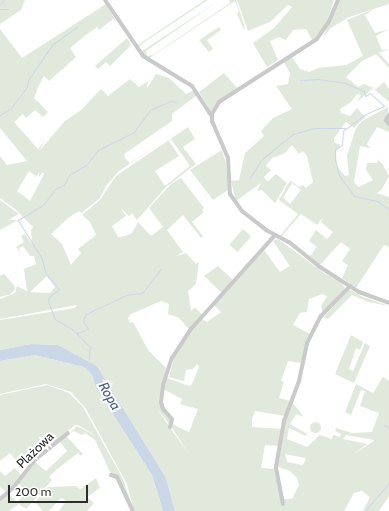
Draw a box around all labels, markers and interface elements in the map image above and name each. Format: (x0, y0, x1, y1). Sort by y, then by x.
water label: Ropa (95, 379, 125, 413)
street label: Plażowa (13, 429, 57, 471)
scale bar (10, 477, 90, 503)
text: 200 m (15, 484, 51, 499)

